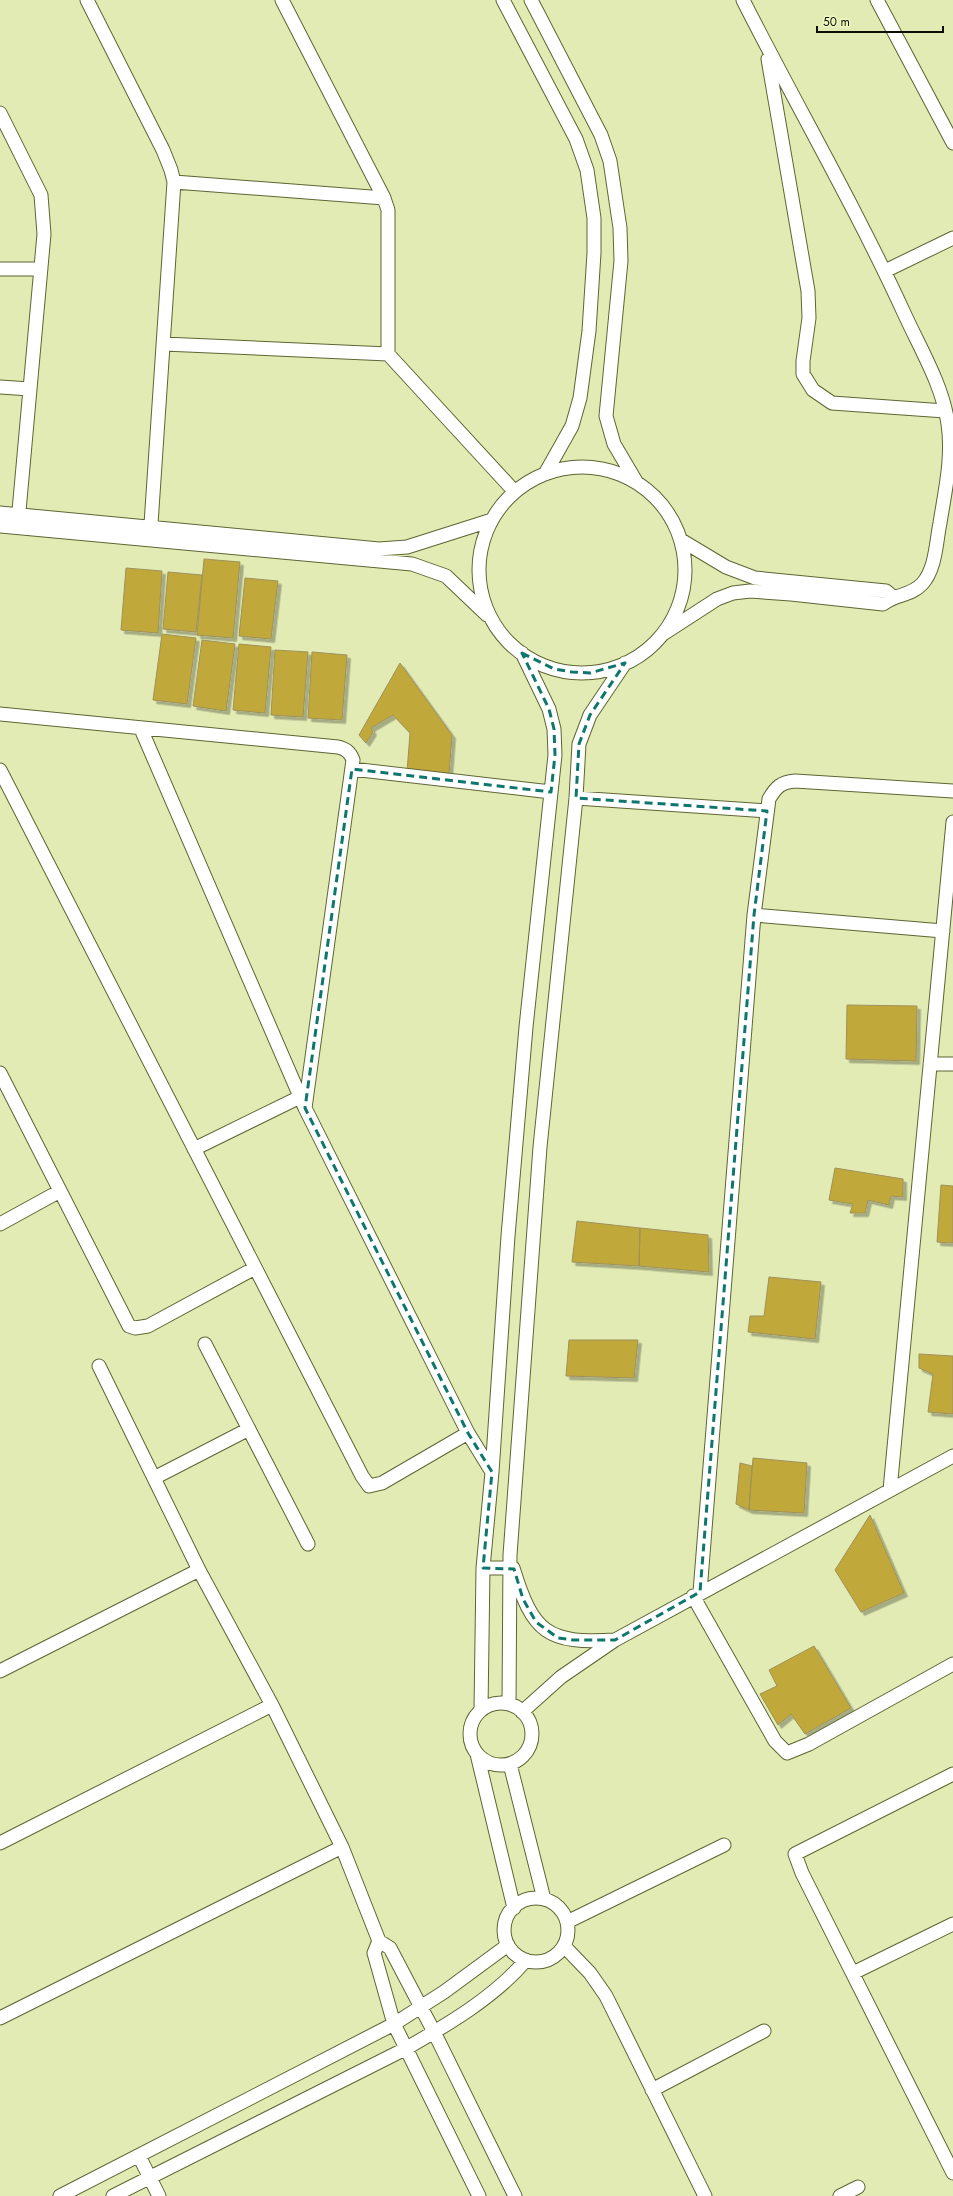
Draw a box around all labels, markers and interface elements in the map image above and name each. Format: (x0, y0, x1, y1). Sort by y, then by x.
scale bar (817, 8, 943, 34)
text: 50 m (823, 13, 850, 31)

